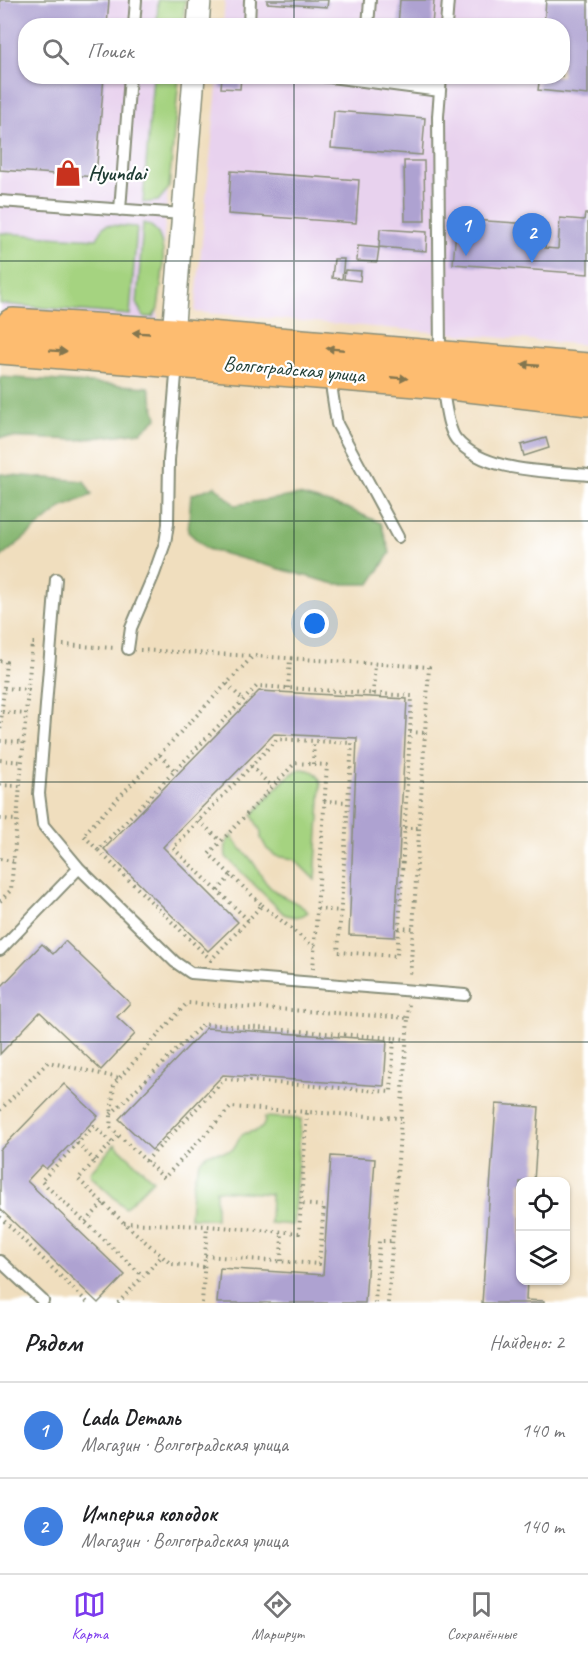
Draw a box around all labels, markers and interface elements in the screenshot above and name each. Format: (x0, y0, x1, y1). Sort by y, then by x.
search box (18, 18, 570, 84)
icon: search (39, 35, 72, 68)
text: Поиск (87, 37, 133, 65)
shop icon: Hyundai (53, 158, 83, 188)
place label: Hyundai (88, 160, 149, 186)
pin: 1 (446, 206, 486, 256)
pin: 2 (512, 214, 552, 263)
one-way arrow (132, 328, 151, 338)
one-way arrow (326, 344, 345, 353)
one-way arrow (49, 346, 68, 356)
street label: Волгоградская улица (222, 350, 367, 388)
one-way arrow (520, 360, 539, 370)
one-way arrow (390, 373, 409, 383)
your location (300, 609, 329, 638)
map controls (516, 1177, 570, 1285)
button: locate (516, 1177, 570, 1231)
button: layers (516, 1231, 570, 1285)
text: Рядом (24, 1326, 82, 1359)
text: Найдено: 2 (489, 1330, 564, 1355)
text: Lada Dеталь (81, 1404, 180, 1432)
text: 1 (39, 1418, 48, 1443)
text: 140 m (521, 1418, 564, 1443)
text: Магазин · Волгоградская улица (81, 1432, 288, 1457)
text: Империя колодок (81, 1500, 217, 1528)
text: 2 (39, 1514, 48, 1539)
text: 140 m (521, 1514, 564, 1539)
text: Магазин · Волгоградская улица (81, 1528, 288, 1553)
tab: Карта (72, 1588, 108, 1644)
tab: Маршрут (251, 1588, 304, 1644)
tab: Сохранённые (447, 1588, 516, 1644)

